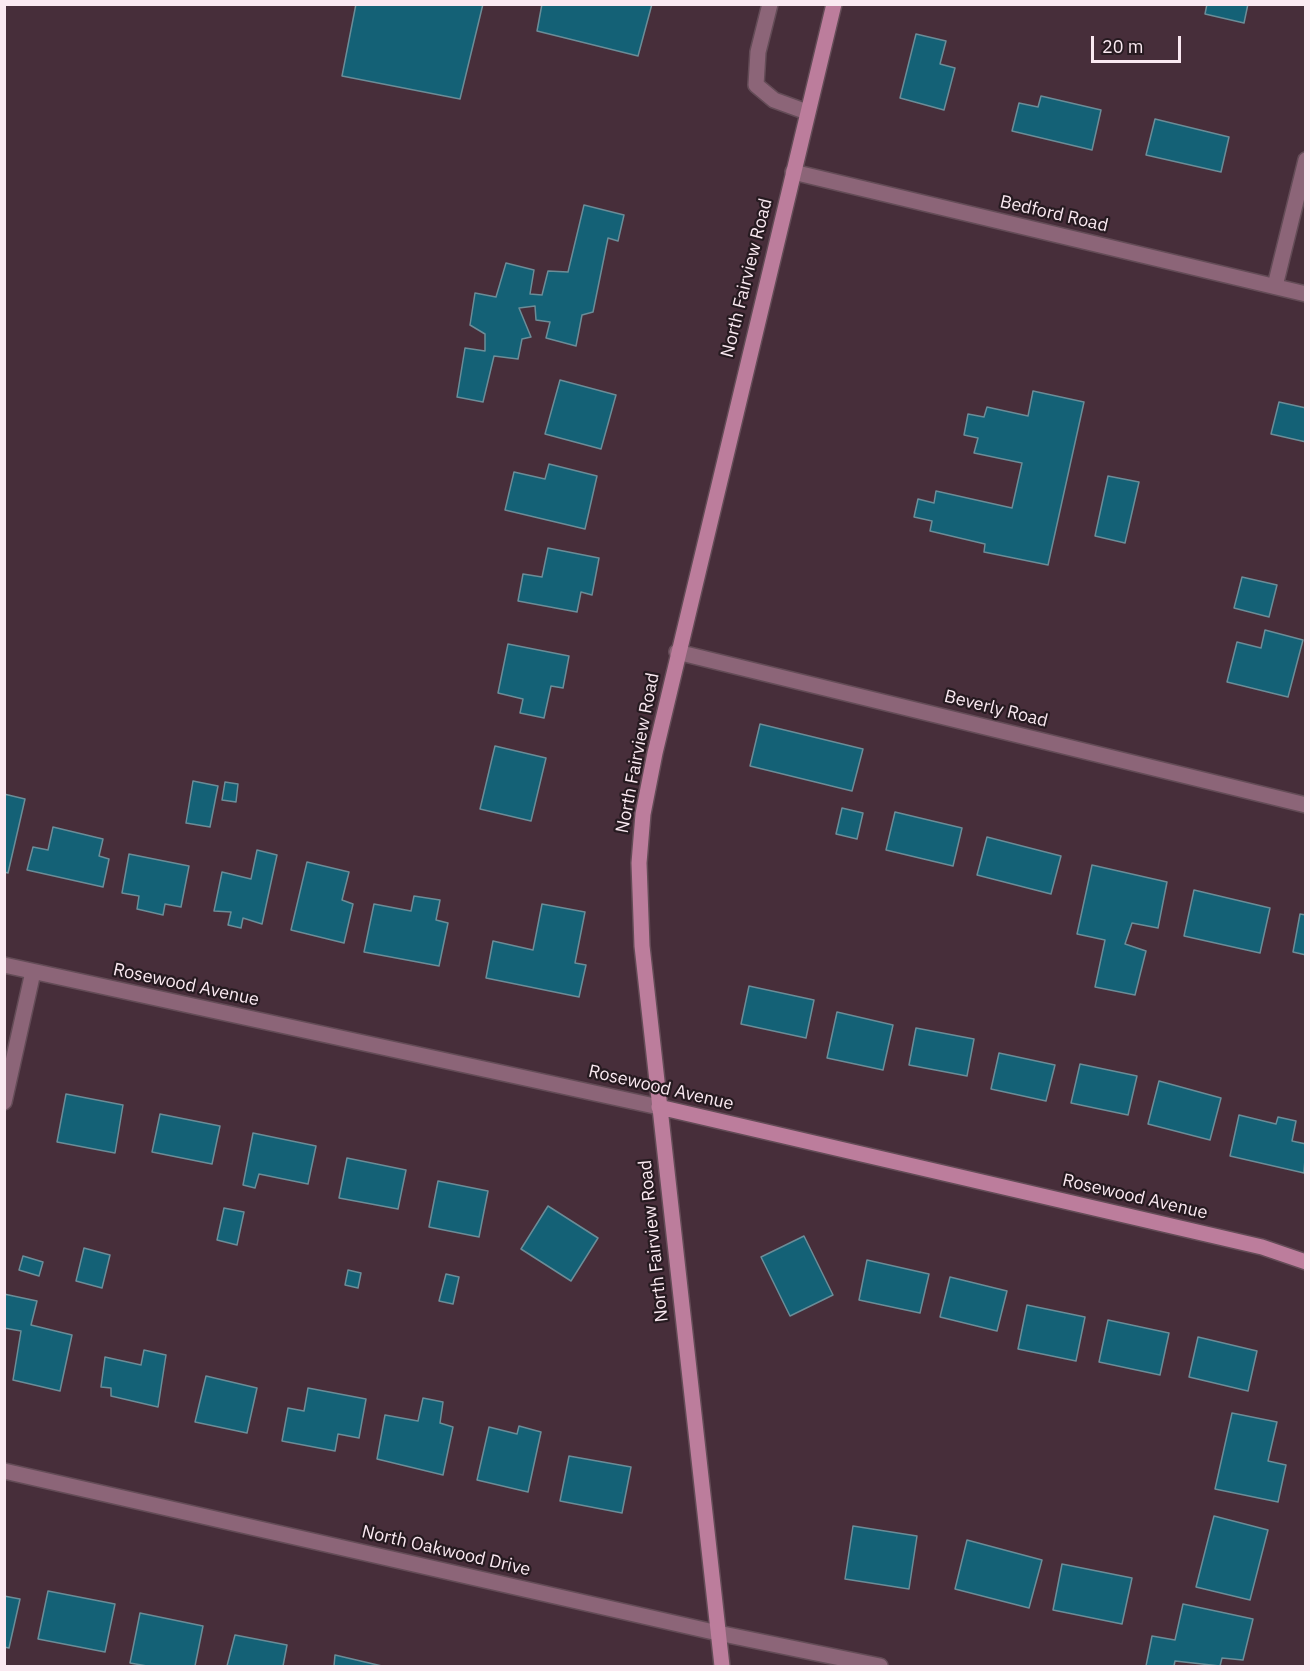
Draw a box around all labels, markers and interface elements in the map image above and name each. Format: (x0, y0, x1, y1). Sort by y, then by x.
scale bar (1094, 24, 1184, 62)
text: 20 m (1102, 35, 1144, 58)
street label: Bedford Road (998, 191, 1110, 237)
street label: North Fairview Road (717, 196, 777, 360)
street label: North Fairview Road (612, 671, 664, 835)
street label: Beverly Road (942, 686, 1050, 732)
street label: Rosewood Avenue (111, 959, 261, 1011)
street label: Rosewood Avenue (586, 1061, 736, 1115)
street label: North Fairview Road (635, 1159, 673, 1323)
street label: Rosewood Avenue (1060, 1170, 1210, 1224)
street label: North Oakwood Drive (360, 1521, 532, 1581)

